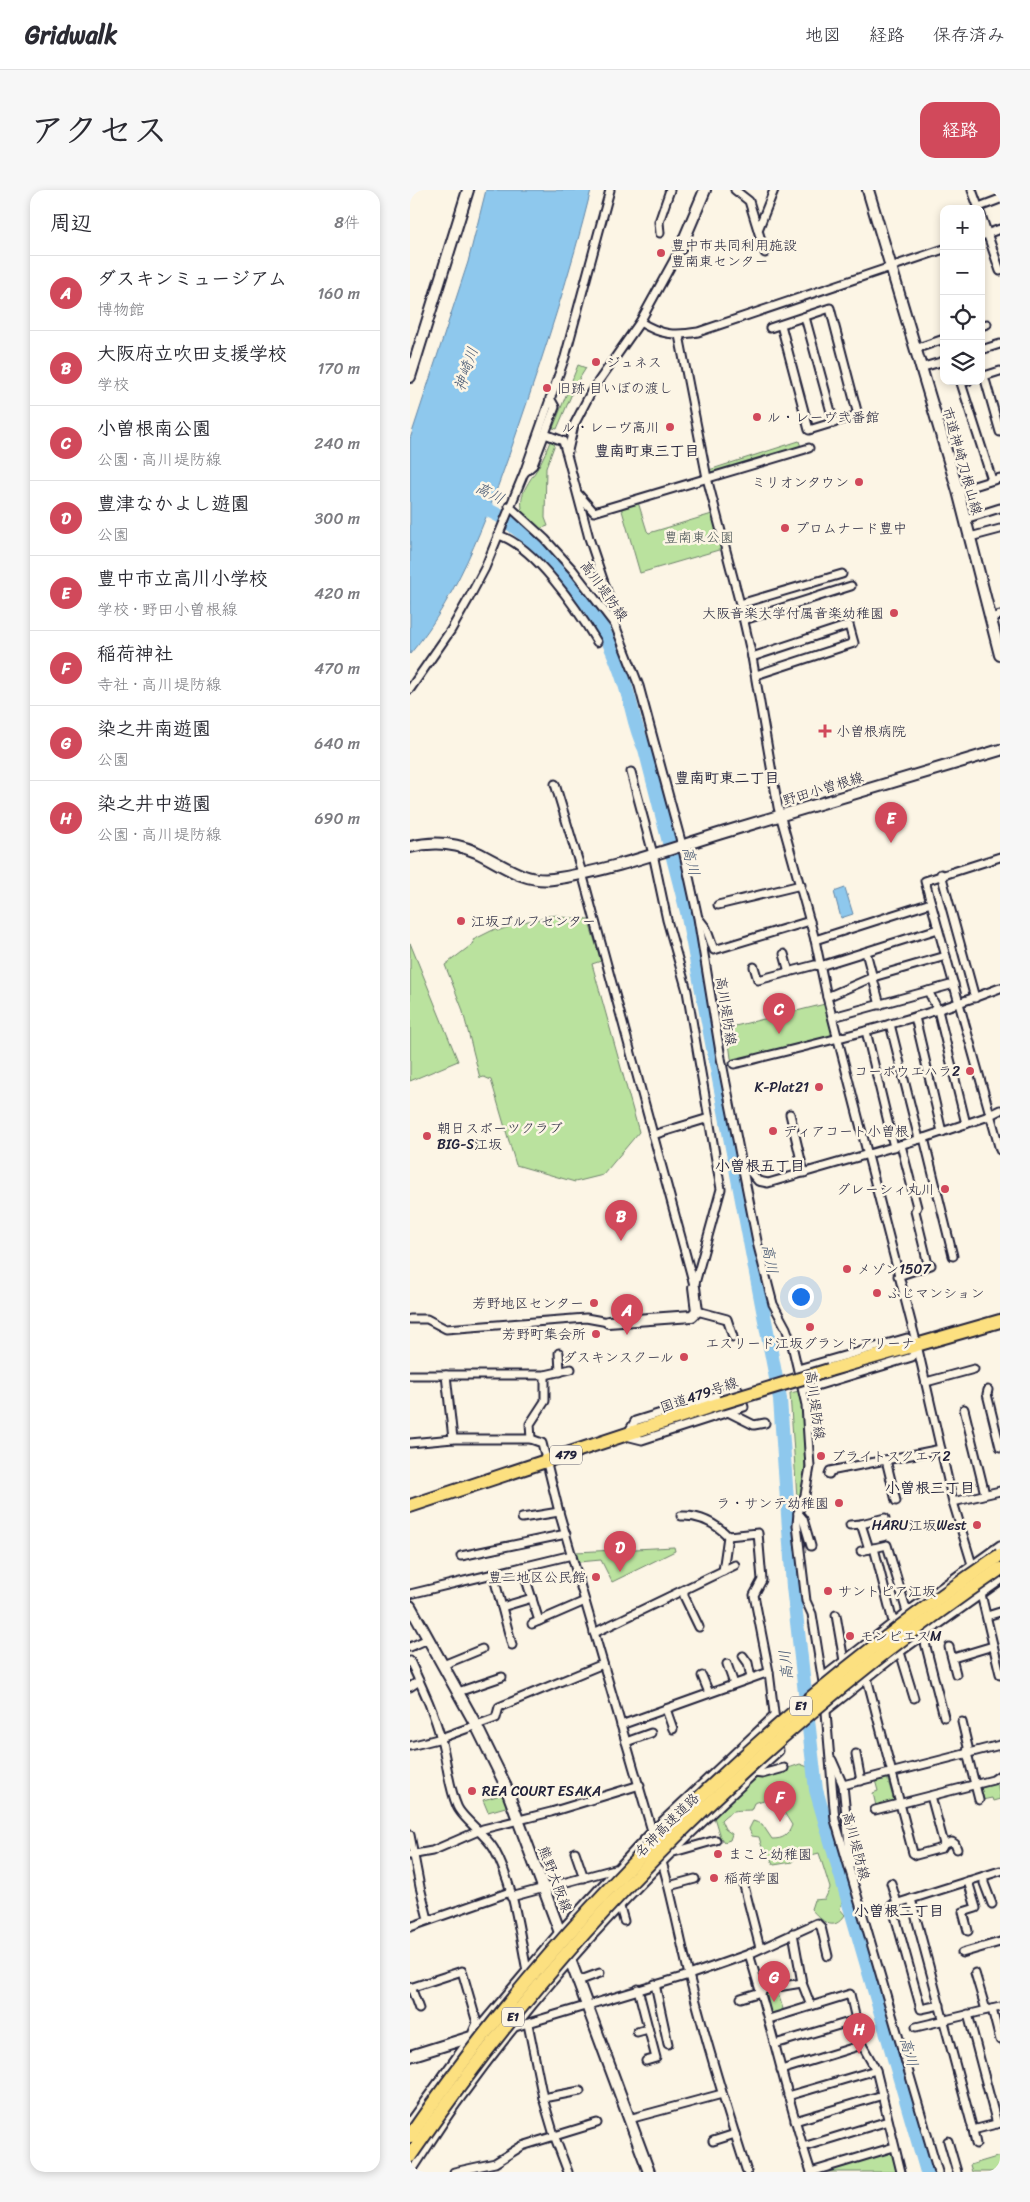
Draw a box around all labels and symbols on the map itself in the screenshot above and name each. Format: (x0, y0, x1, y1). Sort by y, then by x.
place label: 豊中市共同利用施設 豊南東センター (671, 233, 797, 274)
marker: 豊中市共同利用施設 豊南東センター (655, 247, 667, 259)
water label: 神崎川 (446, 343, 486, 395)
place label: ジュネス (606, 350, 662, 375)
marker: ジュネス (590, 356, 602, 368)
place label: 旧跡 目いぼの渡し (557, 376, 673, 401)
marker: 旧跡 目いぼの渡し (541, 382, 553, 394)
street label: 市道神崎刀根山線 (935, 404, 989, 518)
place label: ル・レーヴ弐番館 (767, 405, 880, 430)
marker: ル・レーヴ弐番館 (751, 411, 763, 423)
place label: ル・レーヴ高川 (561, 415, 660, 440)
marker: ル・レーヴ高川 (664, 421, 676, 433)
district label: 豊南町東三丁目 (594, 438, 700, 464)
place label: ミリオンタウン (752, 470, 849, 495)
water label: 高川 (471, 475, 509, 511)
marker: ミリオンタウン (853, 476, 865, 488)
place label: プロムナード豊中 (795, 516, 907, 541)
marker: プロムナード豊中 (779, 522, 791, 534)
park label: 豊南東公園 (664, 525, 734, 550)
street label: 高川堤防線 (573, 555, 635, 627)
place label: 大阪音楽大学付属音楽幼稚園 (702, 601, 884, 626)
marker: 大阪音楽大学付属音楽幼稚園 (888, 607, 900, 619)
place label: 小曽根病院 (836, 719, 906, 744)
marker: 小曽根病院 (818, 724, 832, 738)
district label: 豊南町東二丁目 (674, 765, 780, 791)
street label: 野田小曽根線 (779, 765, 867, 813)
pin: E (875, 802, 907, 843)
water label: 高川 (675, 843, 707, 879)
place label: 江坂ゴルフセンター (471, 909, 596, 934)
marker: 江坂ゴルフセンター (455, 915, 467, 927)
street label: 高川堤防線 (708, 974, 744, 1048)
pin: C (763, 993, 795, 1034)
place label: コーポウエハラ2 (854, 1059, 960, 1084)
marker: コーポウエハラ2 (964, 1065, 976, 1077)
place label: K-Plat21 (755, 1075, 809, 1100)
marker: K-Plat21 (813, 1081, 825, 1093)
place label: 朝日スポーツクラブ BIG-S江坂 (437, 1116, 563, 1157)
place label: ディアコート小曽根 (783, 1119, 909, 1144)
marker: ディアコート小曽根 (767, 1125, 779, 1137)
marker: 朝日スポーツクラブ BIG-S江坂 (421, 1130, 433, 1142)
district label: 小曽根五丁目 (715, 1153, 805, 1179)
place label: グレーシィ丸川 (836, 1177, 935, 1202)
marker: グレーシィ丸川 (939, 1183, 951, 1195)
pin: B (605, 1200, 637, 1241)
water label: 高川 (754, 1242, 786, 1276)
place label: メゾン1507 (857, 1257, 931, 1282)
marker: メゾン1507 (841, 1263, 853, 1275)
place label: ふじマンション (887, 1281, 984, 1306)
your location (788, 1284, 814, 1310)
marker: ふじマンション (871, 1287, 883, 1299)
place label: 芳野地区センター (473, 1291, 584, 1316)
pin: A (611, 1294, 643, 1335)
marker: 芳野地区センター (588, 1297, 600, 1309)
marker: エスリード江坂グランドアリーナ (804, 1321, 816, 1333)
place label: 芳野町集会所 (502, 1322, 586, 1347)
marker: 芳野町集会所 (590, 1328, 602, 1340)
place label: エスリード江坂グランドアリーナ (705, 1331, 915, 1356)
place label: ダスキンスクール (563, 1345, 674, 1370)
marker: ダスキンスクール (678, 1351, 690, 1363)
street label: 高川堤防線 (798, 1369, 832, 1441)
street label: 国道479号線 (656, 1370, 742, 1420)
place label: ブライトスクエア2 (831, 1444, 951, 1469)
road number: 479 (550, 1446, 582, 1464)
marker: ブライトスクエア2 (815, 1450, 827, 1462)
district label: 小曽根三丁目 (885, 1475, 975, 1501)
place label: ラ・サンテ幼稚園 (716, 1491, 829, 1516)
marker: ラ・サンテ幼稚園 (833, 1497, 845, 1509)
place label: HARU江坂West (872, 1513, 967, 1538)
marker: HARU江坂West (971, 1519, 983, 1531)
pin: D (604, 1531, 636, 1572)
place label: 豊二地区公民館 (488, 1565, 586, 1590)
marker: 豊二地区公民館 (590, 1571, 602, 1583)
place label: サントピア江坂 (838, 1579, 936, 1604)
marker: サントピア江坂 (822, 1585, 834, 1597)
place label: モンピエスM (860, 1624, 942, 1649)
marker: モンピエスM (844, 1630, 856, 1642)
water label: 高川 (772, 1649, 800, 1681)
road number: E1 (790, 1696, 812, 1715)
place label: REA COURT ESAKA (482, 1779, 601, 1804)
pin: F (764, 1781, 796, 1822)
marker: REA COURT ESAKA (466, 1785, 478, 1797)
street label: 名神高速道路 (628, 1786, 706, 1864)
street label: 高川堤防線 (835, 1809, 877, 1883)
street label: 熊野大阪線 (531, 1842, 579, 1916)
place label: まこと幼稚園 (728, 1842, 812, 1867)
marker: まこと幼稚園 (712, 1848, 724, 1860)
place label: 稲荷学園 (724, 1866, 780, 1891)
marker: 稲荷学園 (708, 1872, 720, 1884)
district label: 小曽根二丁目 (854, 1898, 944, 1924)
pin: G (758, 1961, 790, 2002)
road number: E1 (502, 2008, 524, 2026)
pin: H (843, 2013, 875, 2054)
water label: 高川 (892, 2034, 926, 2070)

